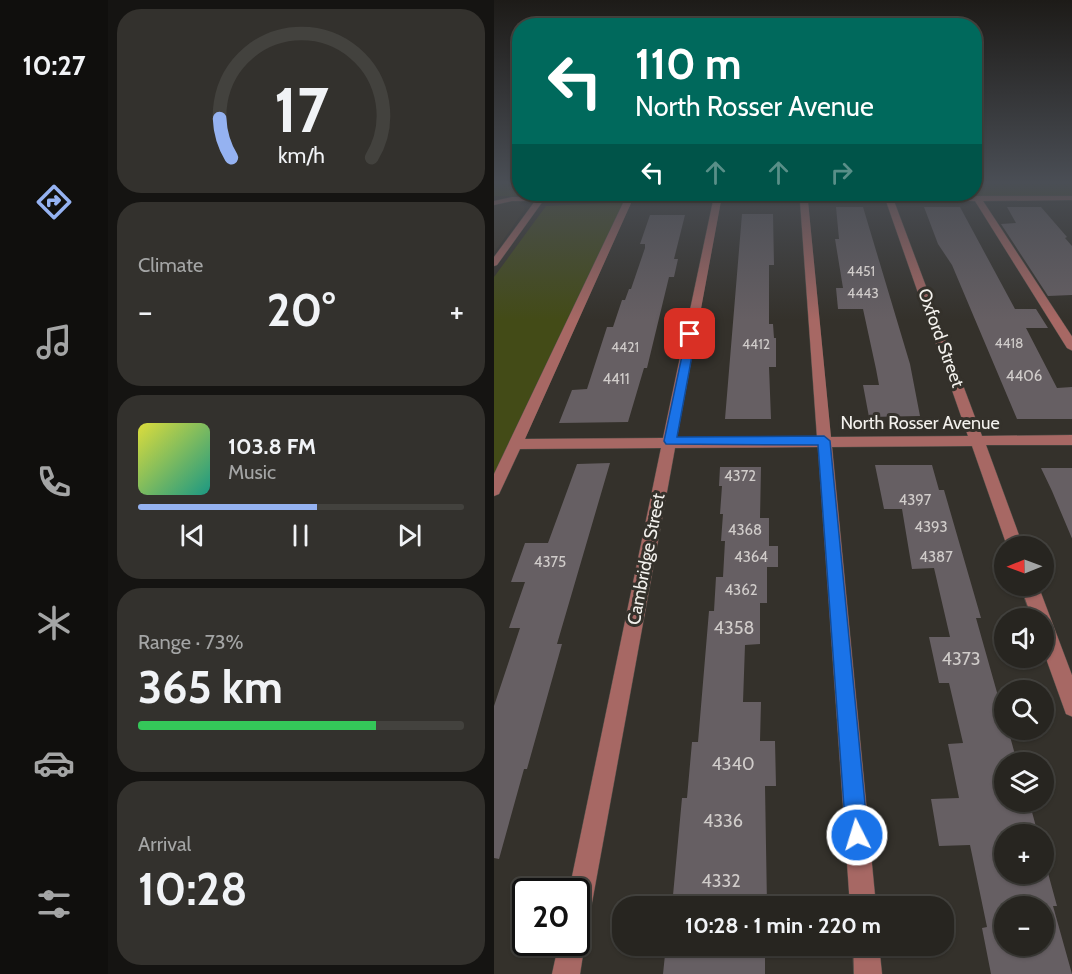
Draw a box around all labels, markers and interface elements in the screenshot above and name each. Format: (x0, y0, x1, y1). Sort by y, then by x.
text: 110 m (635, 38, 742, 90)
icon: left (536, 42, 614, 120)
text: 10:27 (22, 49, 86, 82)
text: 17 (274, 72, 329, 148)
text: North Rosser Avenue (635, 90, 874, 123)
text: km/h (278, 142, 324, 168)
icon: left (636, 156, 669, 189)
icon: ahead (699, 156, 732, 189)
icon: ahead (762, 156, 795, 189)
icon: right (825, 156, 858, 189)
icon: directions (33, 181, 75, 223)
text: Climate (138, 253, 203, 277)
house number: 4451 (847, 262, 875, 280)
text: 20° (267, 283, 335, 337)
house number: 4443 (847, 284, 879, 302)
street label: Oxford Street (913, 286, 969, 390)
text: − (138, 291, 153, 331)
text: + (449, 291, 464, 331)
pin (664, 308, 715, 359)
icon: arrive (673, 317, 706, 350)
icon: music (33, 321, 75, 363)
house number: 4418 (994, 334, 1024, 352)
house number: 4412 (742, 335, 770, 353)
house number: 4421 (611, 338, 639, 356)
house number: 4406 (1006, 367, 1042, 385)
house number: 4411 (602, 370, 630, 388)
street label: North Rosser Avenue (840, 412, 1000, 434)
text: 103.8 FM (228, 433, 316, 460)
text: Music (228, 460, 276, 484)
icon: phone (33, 461, 75, 503)
house number: 4372 (724, 467, 756, 485)
street label: Cambridge Street (622, 491, 670, 627)
house number: 4397 (899, 491, 932, 509)
house number: 4393 (914, 518, 948, 536)
icon: previous (176, 519, 209, 552)
icon: pause (284, 519, 317, 552)
icon: next (393, 519, 426, 552)
house number: 4368 (728, 521, 762, 539)
north arrow (994, 536, 1054, 596)
map controls (994, 536, 1054, 956)
house number: 4364 (734, 548, 768, 566)
house number: 4387 (919, 548, 953, 566)
house number: 4375 (534, 553, 566, 571)
house number: 4362 (724, 581, 758, 599)
icon: climate (33, 602, 75, 644)
button: sound (994, 608, 1054, 668)
house number: 4358 (714, 617, 754, 639)
text: Range · 73% (138, 630, 244, 654)
house number: 4373 (942, 648, 980, 670)
text: 365 km (138, 660, 283, 714)
button: search (994, 680, 1054, 740)
icon: car (33, 742, 75, 784)
button: layers (994, 752, 1054, 812)
house number: 4340 (711, 753, 755, 775)
position arrow (825, 803, 889, 867)
house number: 4336 (703, 810, 743, 832)
button: + (994, 824, 1054, 884)
text: Arrival (138, 832, 191, 856)
text: 10:28 (138, 862, 247, 916)
house number: 4332 (701, 870, 741, 892)
speed limit sign: 20 (512, 878, 590, 956)
icon: filters (33, 883, 75, 925)
button: − (994, 896, 1054, 956)
text: 10:28 · 1 min · 220 m (685, 912, 881, 939)

